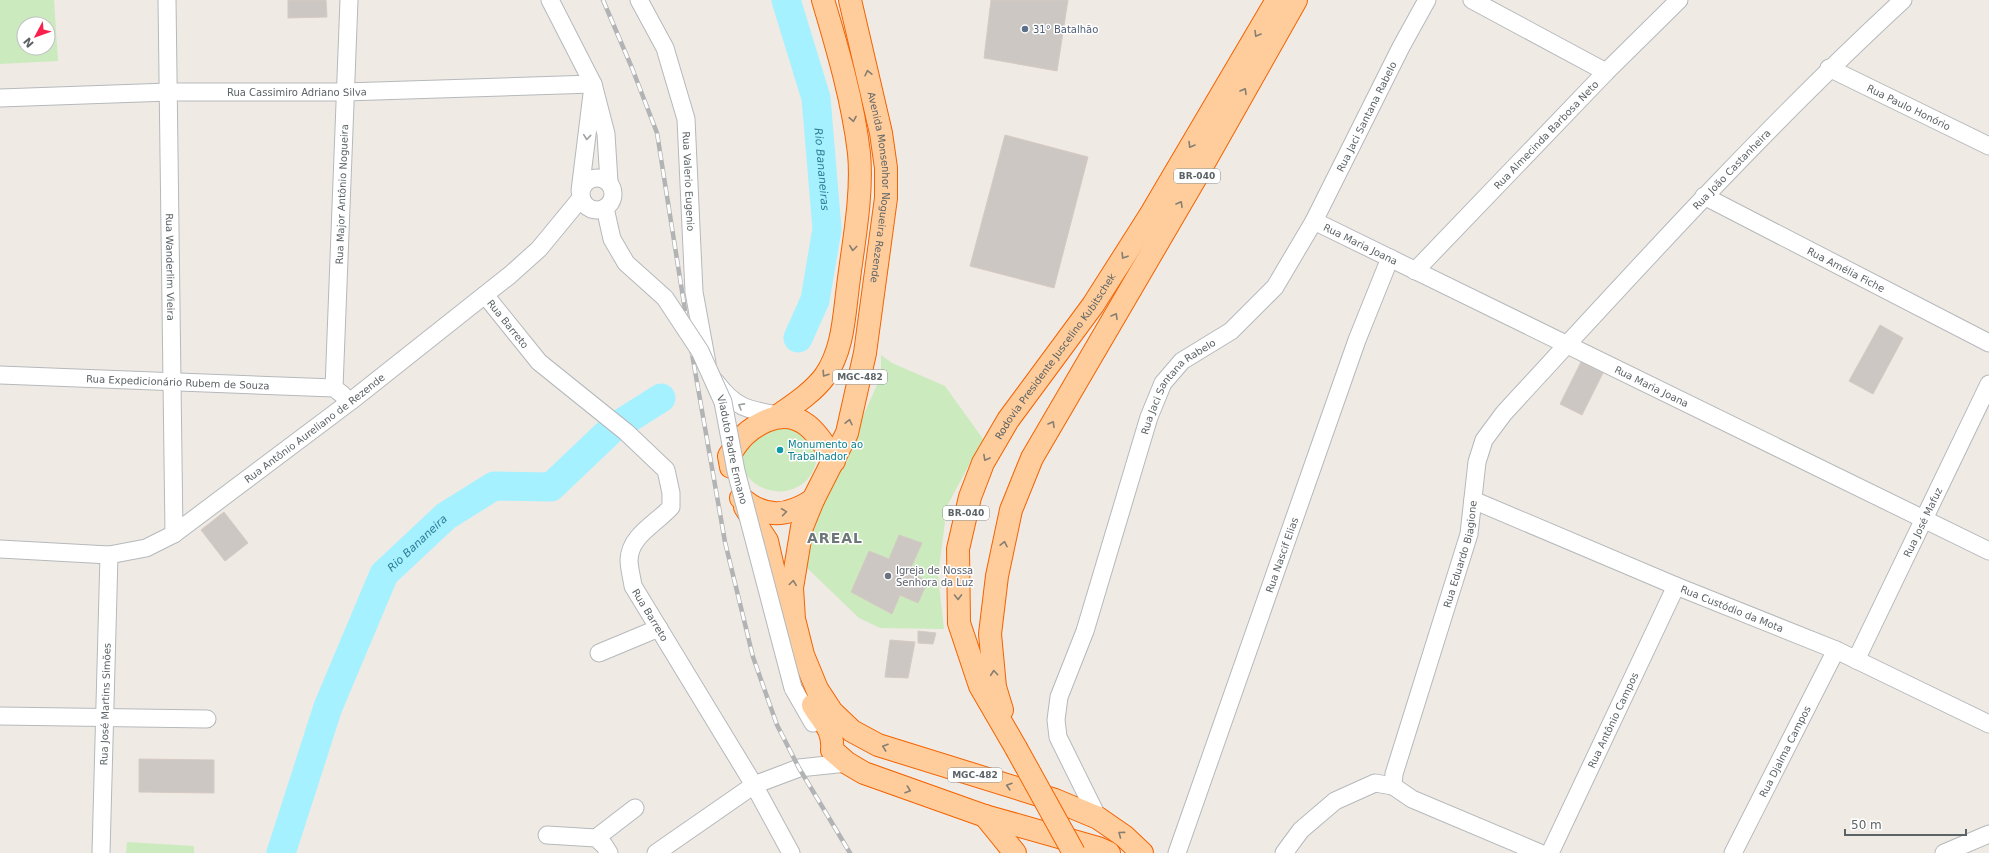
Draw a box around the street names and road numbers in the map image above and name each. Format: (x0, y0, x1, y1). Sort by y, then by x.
street label: Rua Jaci Santana Rabelo (1334, 60, 1398, 173)
street label: Rua Almecinda Barbosa Neto (1491, 78, 1600, 191)
street label: Rua Paulo Honório (1865, 82, 1953, 132)
street label: Rua Cassimiro Adriano Silva (227, 86, 367, 98)
street label: Avenida Monsenhor Nogueira Rezende (866, 91, 892, 284)
street label: Rua Major Antônio Nogueira (333, 124, 350, 264)
street label: Rua João Castanheira (1690, 127, 1772, 212)
street label: Rua Valerio Eugenio (681, 131, 697, 231)
road number: BR-040 (1174, 169, 1220, 183)
street label: Rua Wanderlim Vieira (164, 213, 177, 321)
street label: Rua Maria Joana (1322, 221, 1399, 267)
street label: Rua Amélia Fiche (1806, 245, 1887, 294)
street label: Rodovia Presidente Juscelino Kubitschek (993, 271, 1118, 441)
street label: Rua Barreto (485, 297, 531, 350)
street label: Rua Jaci Santana Rabelo (1139, 336, 1217, 436)
street label: Rua Maria Joana (1613, 363, 1691, 409)
road number: MGC-482 (833, 370, 887, 384)
street label: Rua Antônio Aureliano de Rezende (242, 371, 387, 485)
street label: Rua Expedicionário Rubem de Souza (86, 373, 270, 391)
street label: Viaduto Padre Ermano (715, 393, 750, 505)
street label: Rua José Mafuz (1901, 486, 1944, 559)
street label: Rua Eduardo Biagione (1441, 500, 1478, 609)
road number: BR-040 (943, 506, 989, 520)
street label: Rua Nascif Elias (1263, 516, 1300, 594)
street label: Rua Custódio da Mota (1679, 583, 1785, 634)
street label: Rua Barreto (630, 587, 671, 643)
street label: Rua José Martins Simões (98, 643, 112, 765)
street label: Rua Antônio Campos (1585, 670, 1640, 770)
street label: Rua Djalma Campos (1757, 704, 1812, 799)
road number: MGC-482 (948, 768, 1002, 782)

